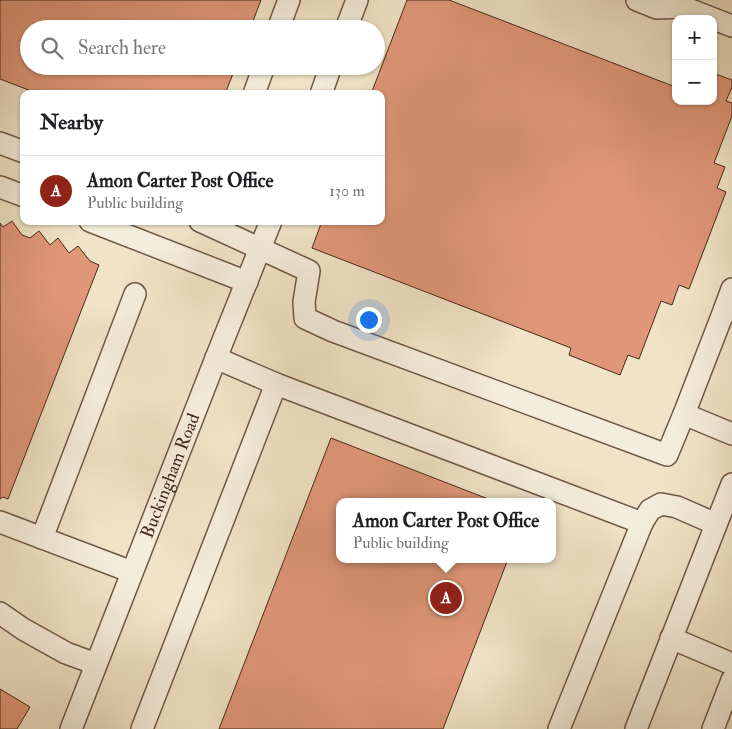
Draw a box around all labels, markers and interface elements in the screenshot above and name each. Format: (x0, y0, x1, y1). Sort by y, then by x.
map controls (672, 15, 717, 105)
button: + (672, 15, 717, 60)
search box (20, 20, 385, 75)
icon: search (38, 34, 66, 62)
text: Search here (78, 36, 166, 60)
button: − (672, 60, 717, 105)
text: Nearby (40, 109, 103, 136)
text: Amon Carter Post Office (87, 169, 273, 193)
text: A (51, 181, 61, 201)
text: 130 m (329, 181, 365, 201)
text: Public building (87, 193, 183, 213)
your location (356, 307, 382, 333)
street label: Buckingham Road (136, 410, 205, 542)
popup (336, 498, 556, 563)
text: Amon Carter Post Office (353, 509, 539, 533)
text: Public building (353, 533, 449, 553)
pin: A (430, 579, 462, 617)

